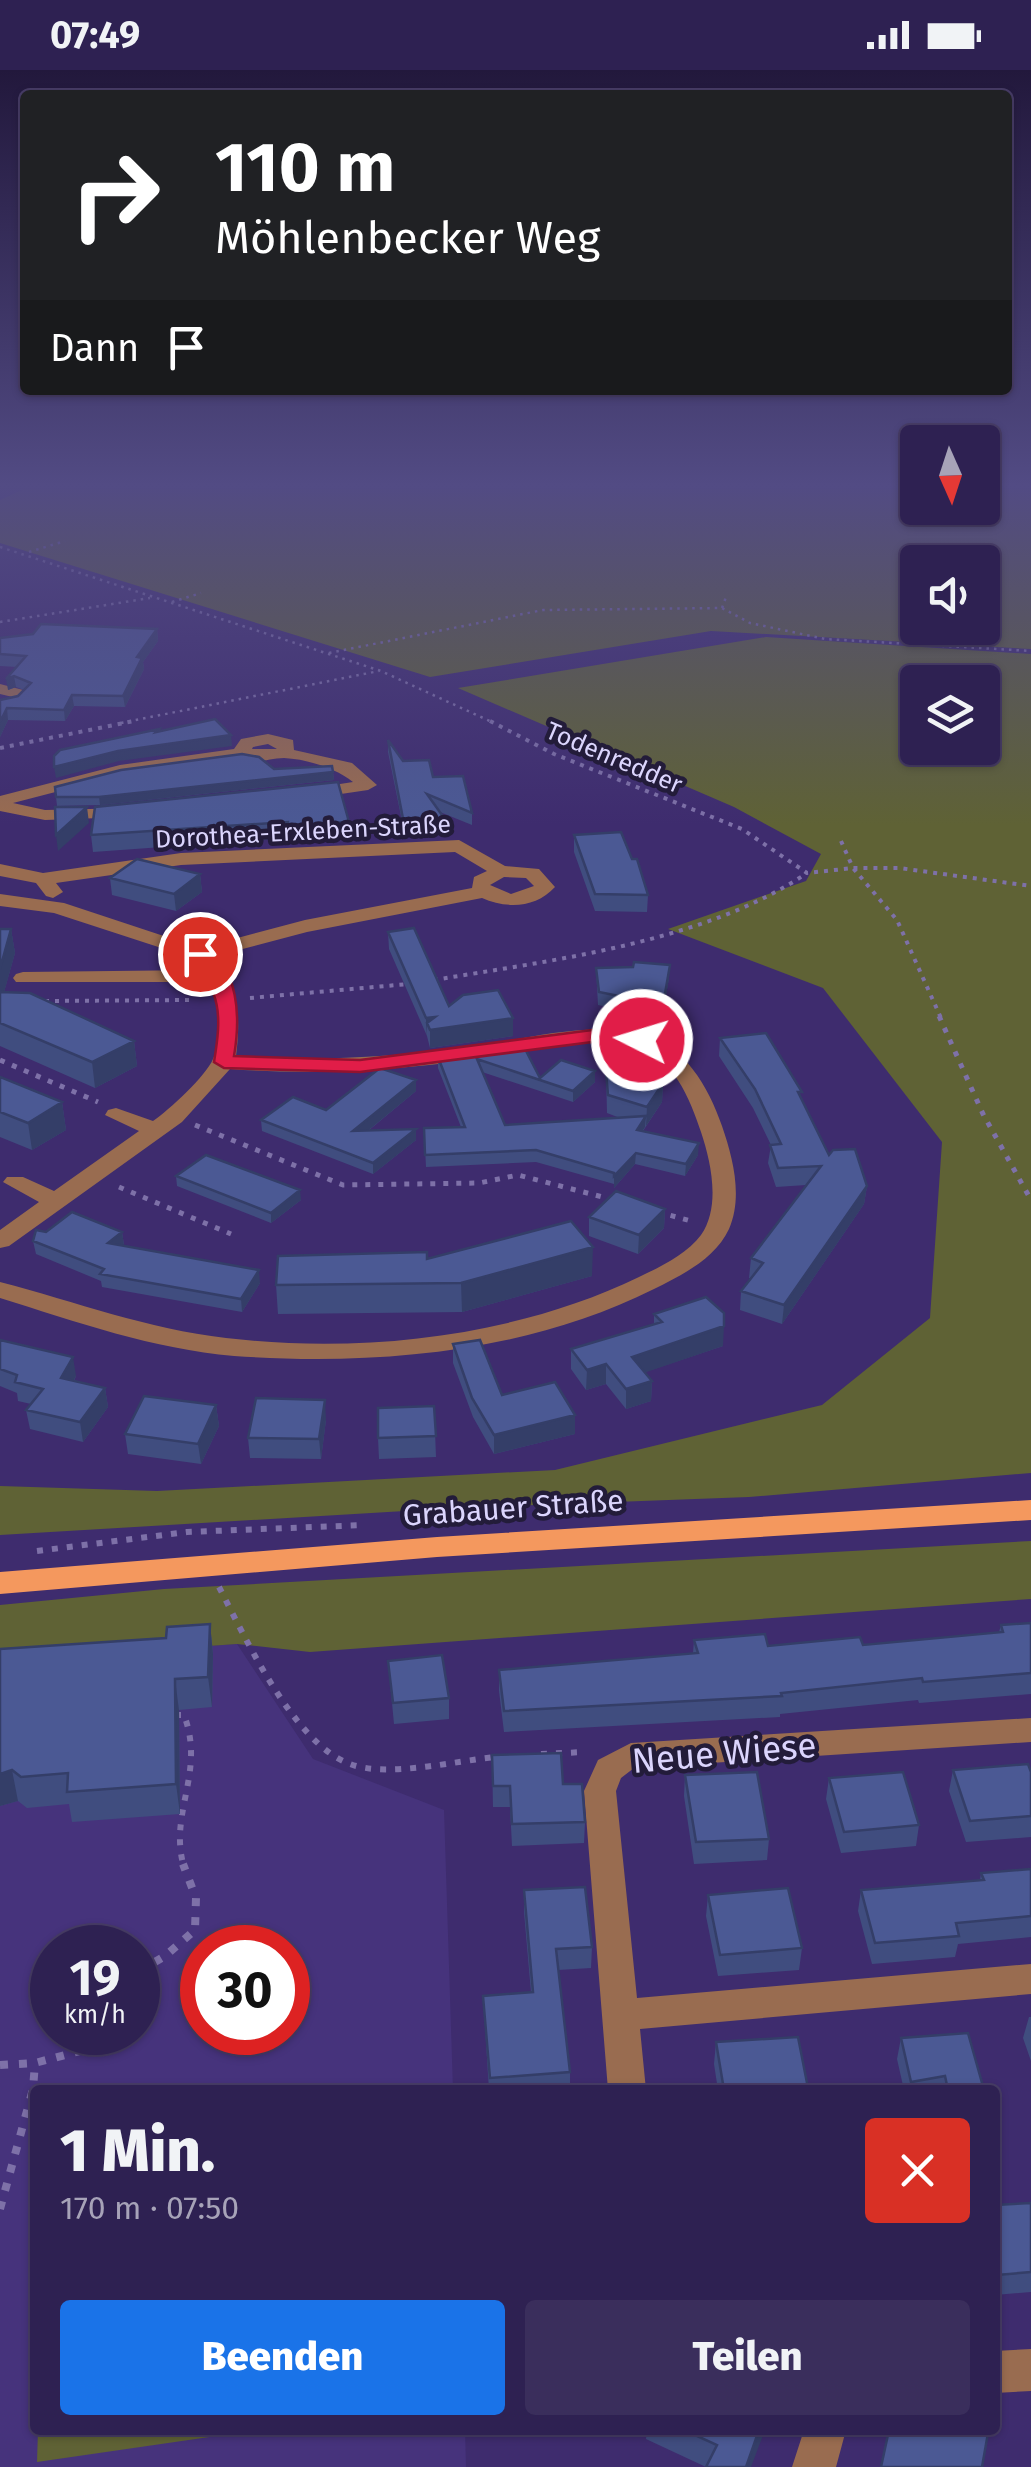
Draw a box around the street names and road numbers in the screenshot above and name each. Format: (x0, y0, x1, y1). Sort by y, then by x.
street label: Todenredder (541, 716, 687, 800)
street label: Dorothea-Erxleben-Straße (154, 809, 452, 855)
street label: Grabauer Straße (401, 1482, 625, 1534)
street label: Neue Wiese (630, 1724, 818, 1782)

